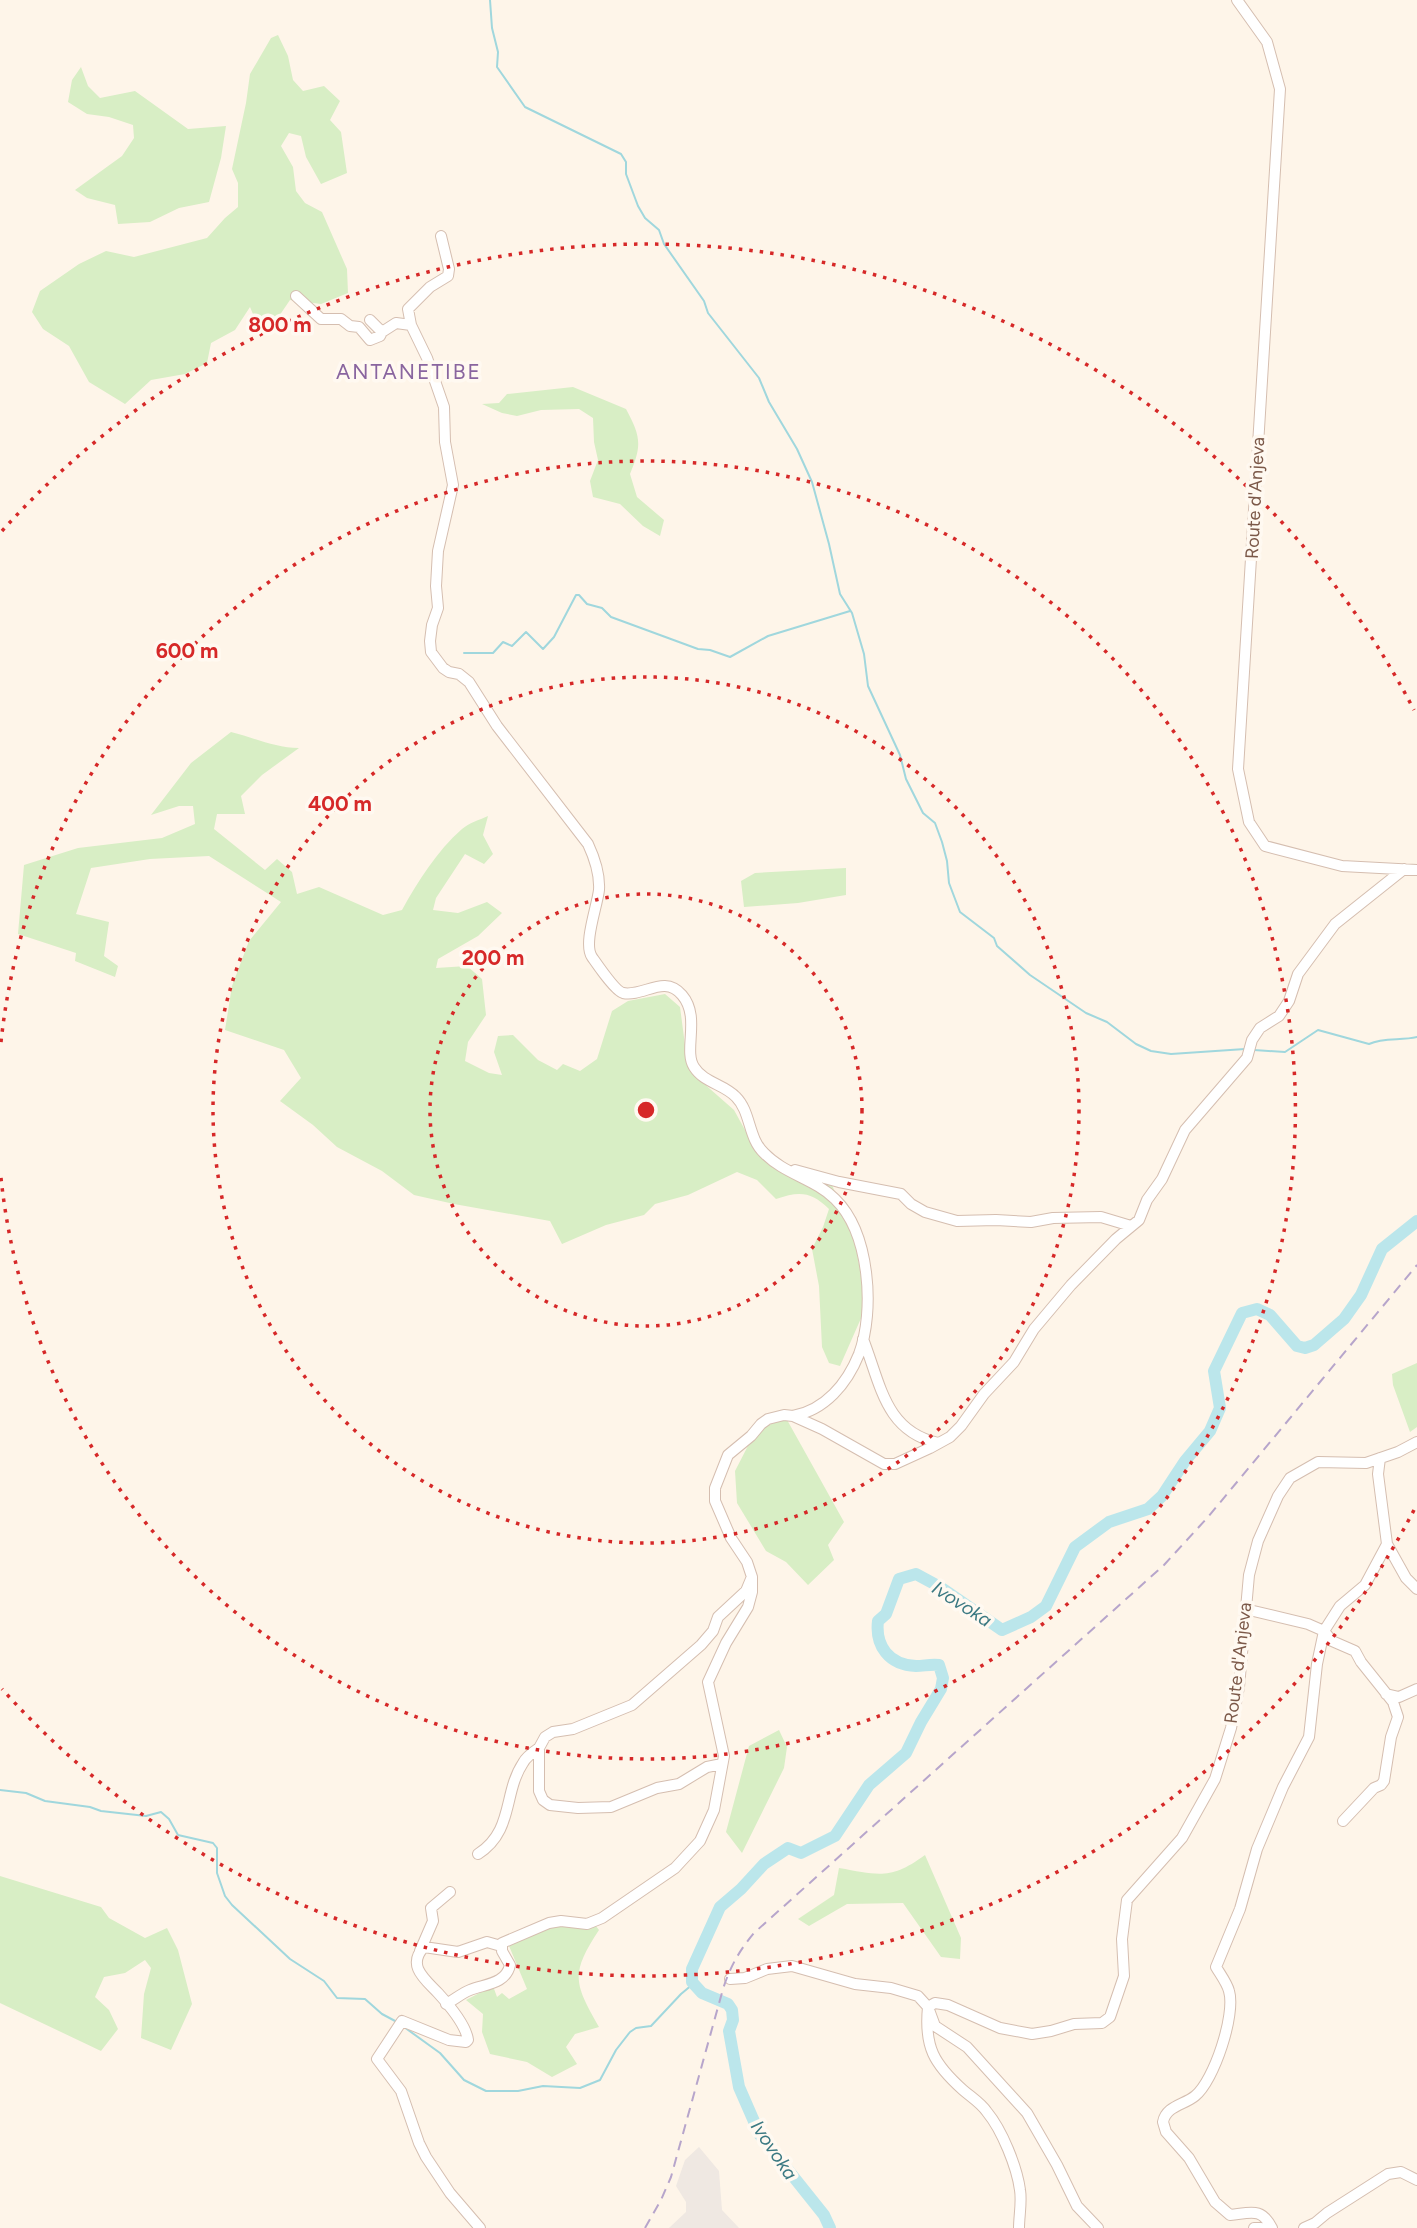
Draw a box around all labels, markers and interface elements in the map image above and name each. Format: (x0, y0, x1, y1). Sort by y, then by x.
text: 800 m (248, 312, 312, 337)
district label: ANTANETIBE (336, 359, 482, 384)
street label: Route d'Anjeva (1241, 437, 1269, 559)
text: 600 m (156, 638, 218, 663)
text: 400 m (308, 791, 372, 816)
text: 200 m (462, 945, 524, 970)
centre of rings (634, 1098, 658, 1122)
water label: Ivovoka (928, 1576, 996, 1632)
street label: Route d'Anjeva (1220, 1601, 1256, 1725)
water label: Ivovoka (746, 2116, 802, 2184)

